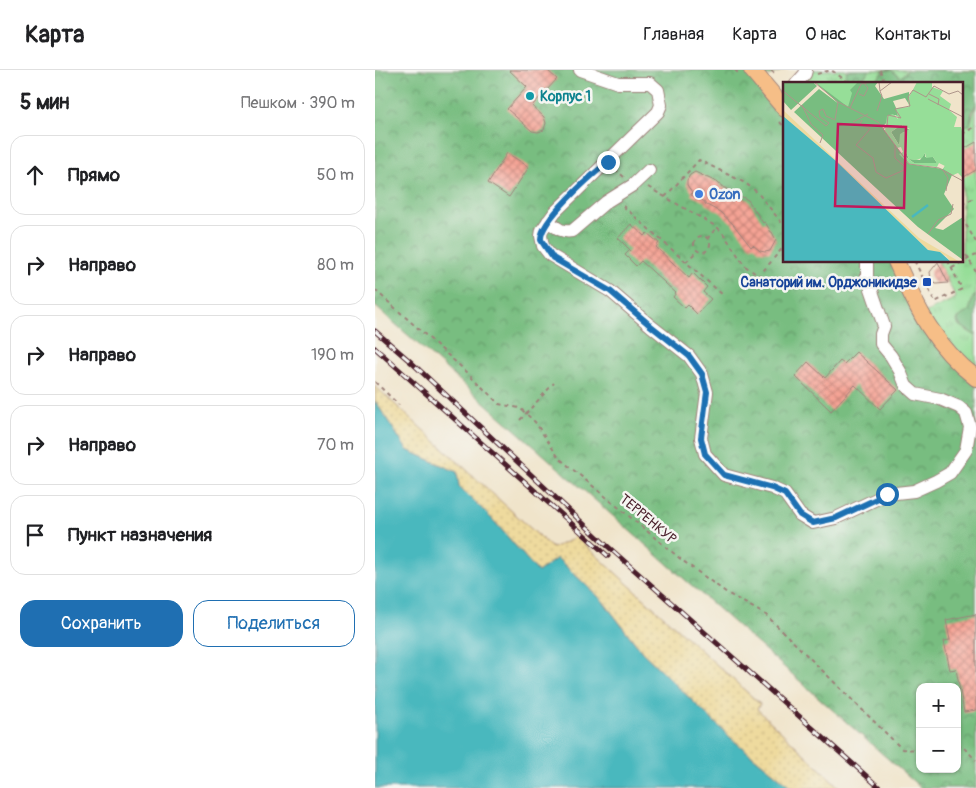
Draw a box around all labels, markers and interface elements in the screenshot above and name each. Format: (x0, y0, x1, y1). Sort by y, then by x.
text: Карта (25, 20, 84, 49)
text: Главная (643, 23, 704, 46)
text: Карта (732, 23, 777, 46)
text: О нас (805, 23, 847, 46)
text: Контакты (875, 23, 951, 46)
inset map (783, 82, 963, 262)
place label: Корпус 1 (540, 88, 591, 105)
text: 5 мин (20, 89, 70, 116)
marker: Корпус 1 (524, 90, 536, 102)
text: Пешком · 390 m (241, 93, 355, 113)
route end (597, 151, 620, 174)
icon: ahead (21, 161, 49, 189)
text: Прямо (68, 163, 120, 187)
text: 50 m (317, 165, 354, 185)
place label: Ozon (709, 186, 741, 203)
marker: Ozon (693, 188, 705, 200)
icon: right (21, 251, 49, 279)
text: Направо (68, 253, 136, 277)
text: 80 m (317, 255, 354, 275)
place label: Санаторий им. Орджоникидзе (741, 274, 918, 291)
marker: Санаторий им. Орджоникидзе (921, 276, 933, 288)
icon: right (21, 341, 49, 369)
text: Направо (68, 343, 136, 367)
text: 190 m (311, 345, 354, 365)
icon: right (21, 431, 49, 459)
text: Направо (68, 433, 136, 457)
text: 70 m (317, 435, 354, 455)
route start (876, 483, 899, 506)
street label: ТЕРРЕНКУР (616, 490, 680, 548)
icon: arrive (21, 521, 49, 549)
text: Пункт назначения (68, 523, 212, 547)
button: Сохранить (20, 600, 183, 647)
button: Поделиться (193, 600, 355, 647)
map controls (916, 683, 961, 773)
button: + (916, 683, 961, 728)
button: − (916, 728, 961, 773)

